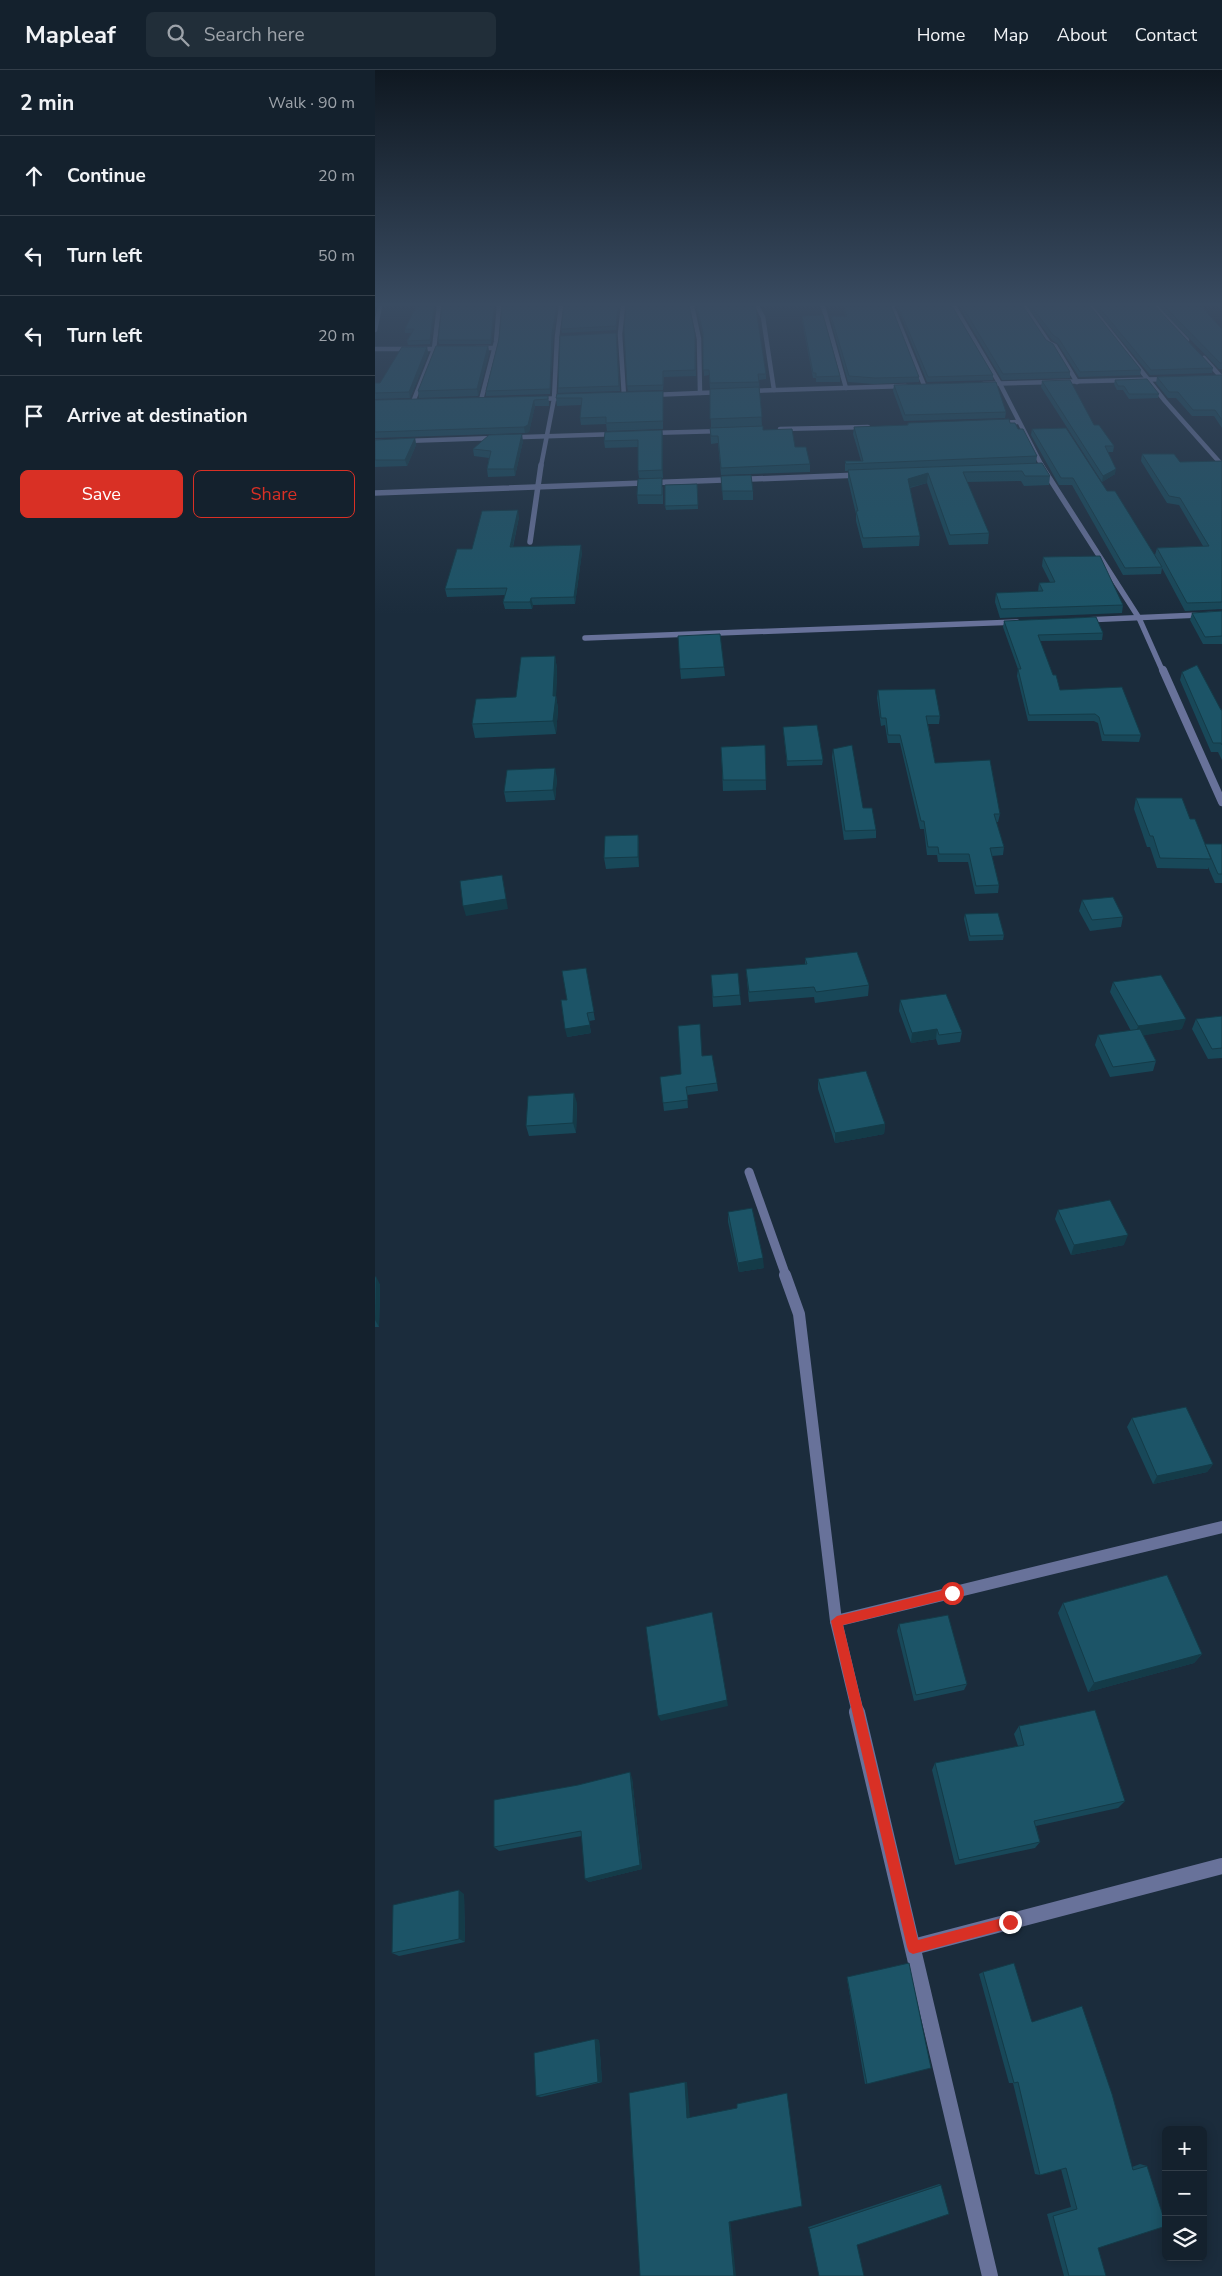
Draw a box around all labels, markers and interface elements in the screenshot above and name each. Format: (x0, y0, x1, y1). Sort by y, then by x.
search box (146, 12, 496, 57)
text: Mapleaf (25, 19, 116, 51)
icon: search (164, 21, 192, 49)
text: Search here (204, 22, 305, 48)
text: Home (917, 23, 965, 47)
text: Map (993, 23, 1029, 47)
text: About (1057, 23, 1107, 47)
text: Contact (1135, 23, 1197, 47)
text: 2 min (20, 89, 74, 117)
text: Walk · 90 m (268, 92, 355, 114)
icon: ahead (20, 162, 48, 190)
text: Continue (67, 163, 146, 189)
text: 20 m (318, 165, 355, 187)
icon: left (20, 242, 48, 270)
text: Turn left (67, 243, 142, 269)
text: 50 m (318, 245, 355, 267)
icon: left (20, 322, 48, 350)
text: Turn left (67, 323, 142, 349)
text: 20 m (318, 325, 355, 347)
icon: arrive (20, 402, 48, 430)
text: Arrive at destination (67, 403, 248, 429)
button: Save (20, 470, 183, 518)
button: Share (193, 470, 355, 518)
route start (941, 1582, 964, 1605)
route end (999, 1911, 1022, 1934)
map controls (1162, 2126, 1207, 2261)
button: + (1162, 2126, 1207, 2171)
button: − (1162, 2171, 1207, 2216)
button: layers (1162, 2216, 1207, 2261)

